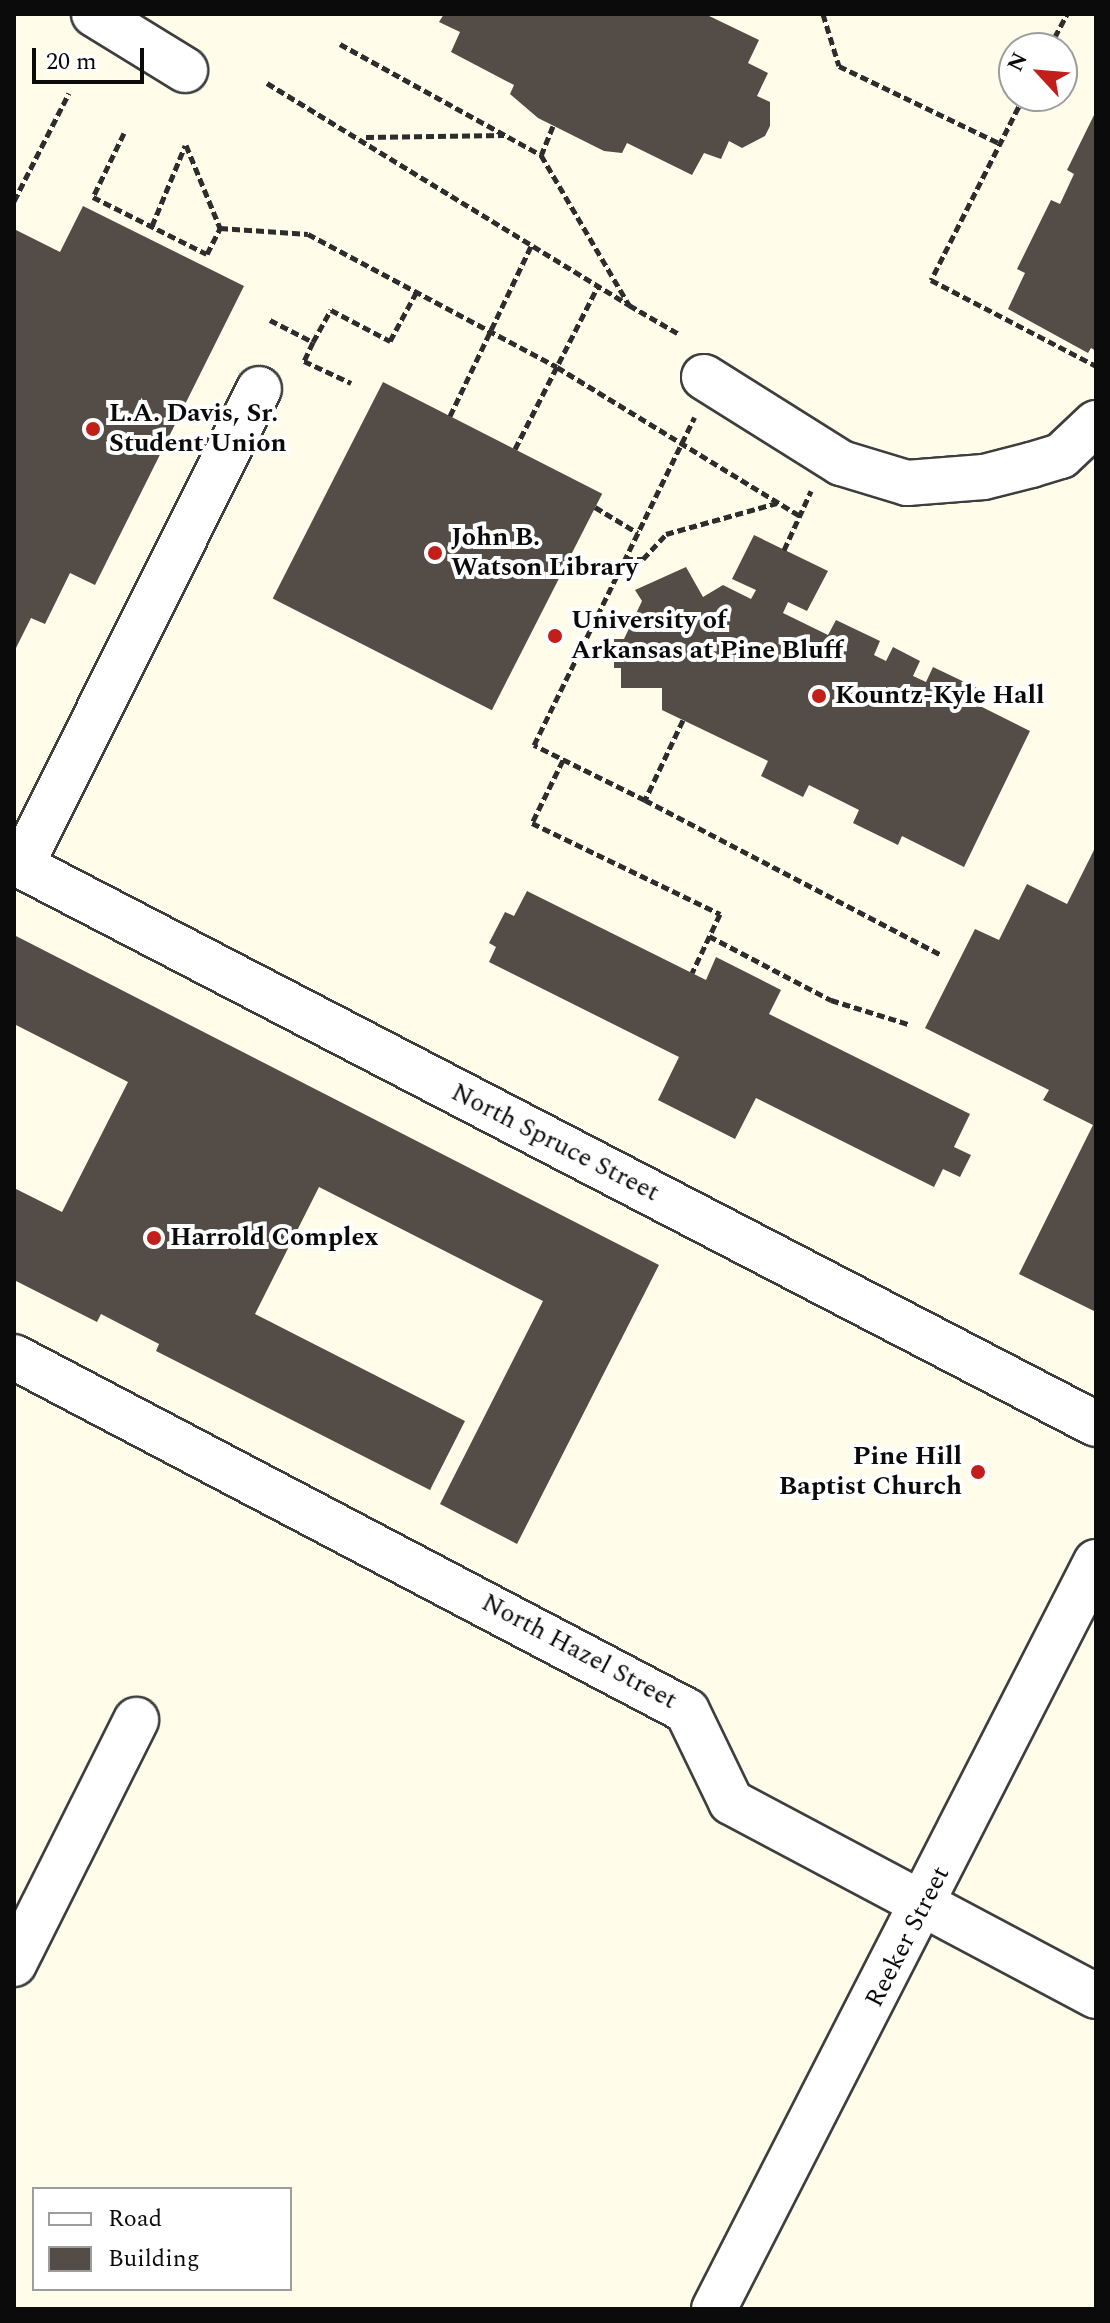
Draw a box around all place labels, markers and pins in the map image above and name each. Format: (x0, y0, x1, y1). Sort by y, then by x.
place label: L.A. Davis, Sr. Student Union (109, 398, 287, 460)
marker: L.A. Davis, Sr. Student Union (84, 420, 102, 438)
place label: John B. Watson Library (451, 522, 638, 584)
marker: John B. Watson Library (426, 544, 444, 562)
place label: University of Arkansas at Pine Bluff (571, 605, 843, 666)
marker: University of Arkansas at Pine Bluff (546, 627, 564, 645)
place label: Kountz-Kyle Hall (835, 680, 1045, 712)
marker: Kountz-Kyle Hall (810, 687, 828, 705)
place label: Harrold Complex (170, 1222, 378, 1254)
marker: Harrold Complex (145, 1229, 163, 1247)
place label: Pine Hill Baptist Church (779, 1441, 962, 1502)
marker: Pine Hill Baptist Church (969, 1463, 987, 1481)

